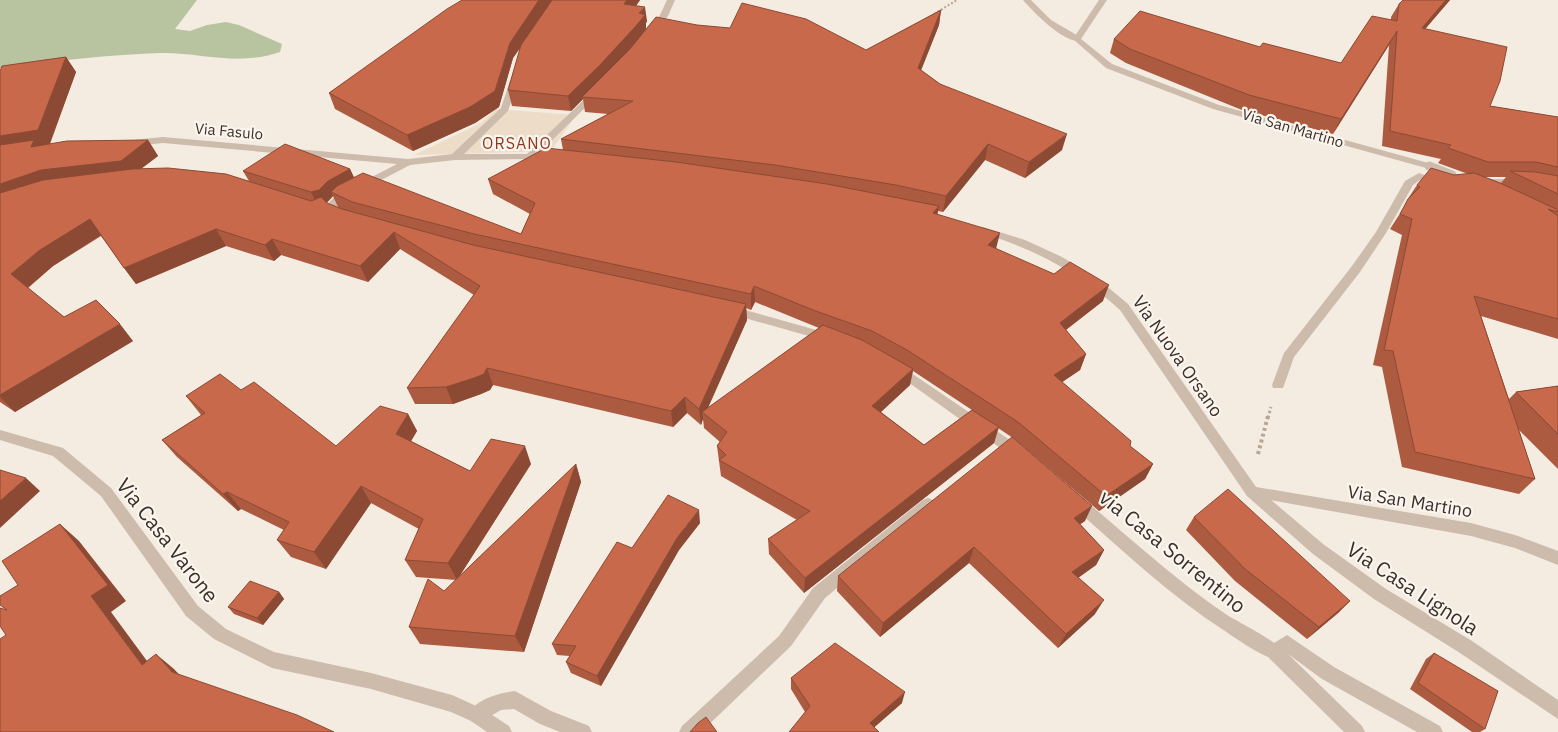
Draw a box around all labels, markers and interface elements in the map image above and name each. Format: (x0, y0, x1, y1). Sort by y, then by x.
street label: Via San Martino (1240, 104, 1346, 152)
street label: Via Fasulo (194, 119, 264, 143)
district label: ORSANO (482, 133, 552, 153)
street label: Via Nuova Orsano (1128, 291, 1228, 421)
street label: Via Casa Varone (110, 472, 226, 608)
street label: Via San Martino (1346, 480, 1474, 522)
street label: via Casa Sorrentino (1094, 483, 1252, 619)
street label: Via Casa Lignola (1341, 535, 1485, 641)

